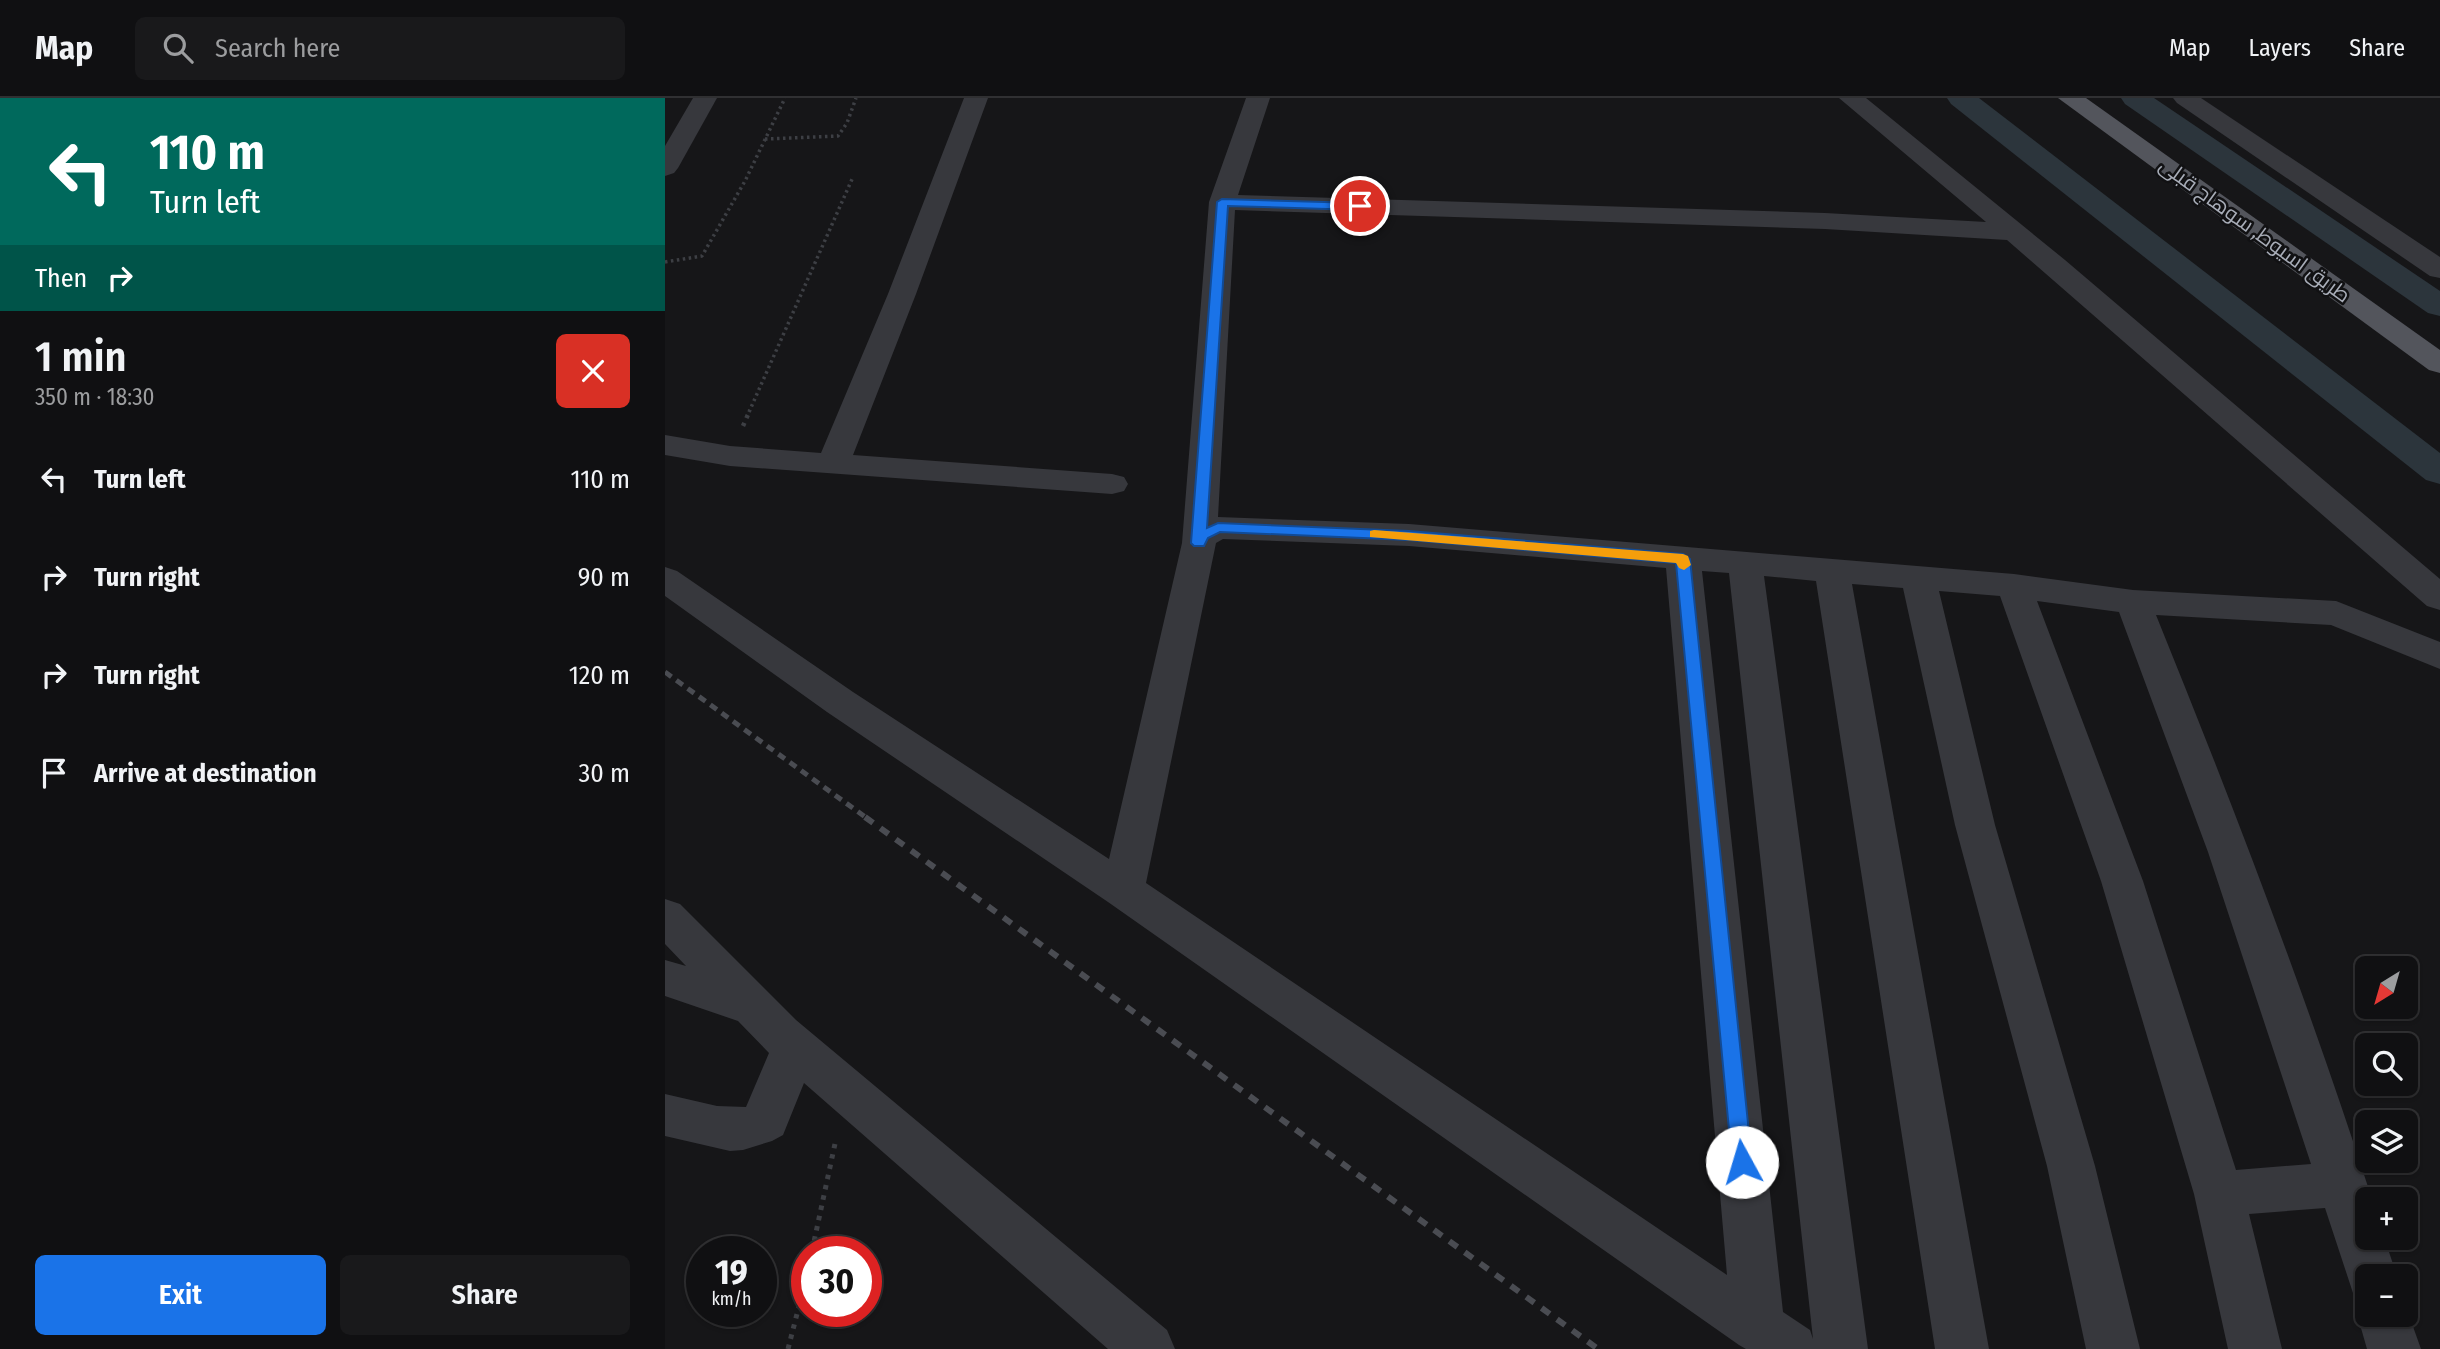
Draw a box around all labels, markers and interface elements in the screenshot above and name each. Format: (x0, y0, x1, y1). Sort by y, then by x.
search box (135, 17, 625, 80)
text: Map (35, 28, 93, 68)
icon: search (159, 29, 197, 67)
text: Search here (215, 33, 340, 64)
text: Map (2169, 34, 2211, 62)
text: Layers (2249, 34, 2311, 62)
text: Share (2349, 34, 2405, 62)
text: 110 m (150, 123, 265, 182)
icon: left (35, 126, 126, 217)
street label: طريق اسيوط, سوهاج قبلى (2154, 152, 2356, 309)
pin (1330, 176, 1390, 236)
text: Turn left (150, 183, 260, 221)
icon: arrive (1341, 187, 1379, 225)
icon: right (101, 259, 139, 297)
text: Then (35, 263, 87, 294)
text: 1 min (35, 332, 126, 382)
button: close (556, 334, 630, 408)
text: 350 m · 18:30 (35, 383, 155, 411)
icon: left (35, 460, 73, 498)
text: Turn left (94, 464, 186, 495)
text: 110 m (570, 464, 630, 495)
icon: right (35, 558, 73, 596)
text: Turn right (94, 562, 200, 593)
text: 90 m (578, 562, 630, 593)
icon: right (35, 656, 73, 694)
text: Turn right (94, 660, 200, 691)
text: 120 m (569, 660, 630, 691)
icon: arrive (35, 754, 73, 792)
text: Arrive at destination (94, 758, 317, 789)
text: 30 m (579, 758, 630, 789)
north arrow (2355, 956, 2419, 1018)
map controls (2355, 956, 2418, 1327)
button: search (2355, 1033, 2418, 1096)
button: layers (2355, 1110, 2418, 1173)
position arrow (1705, 1125, 1779, 1199)
button: + (2355, 1187, 2418, 1250)
speed limit sign: 30 (791, 1236, 882, 1327)
text: 19 (715, 1251, 748, 1293)
button: Exit (35, 1255, 326, 1335)
button: Share (340, 1255, 630, 1335)
button: − (2355, 1264, 2418, 1327)
text: km/h (711, 1288, 752, 1310)

